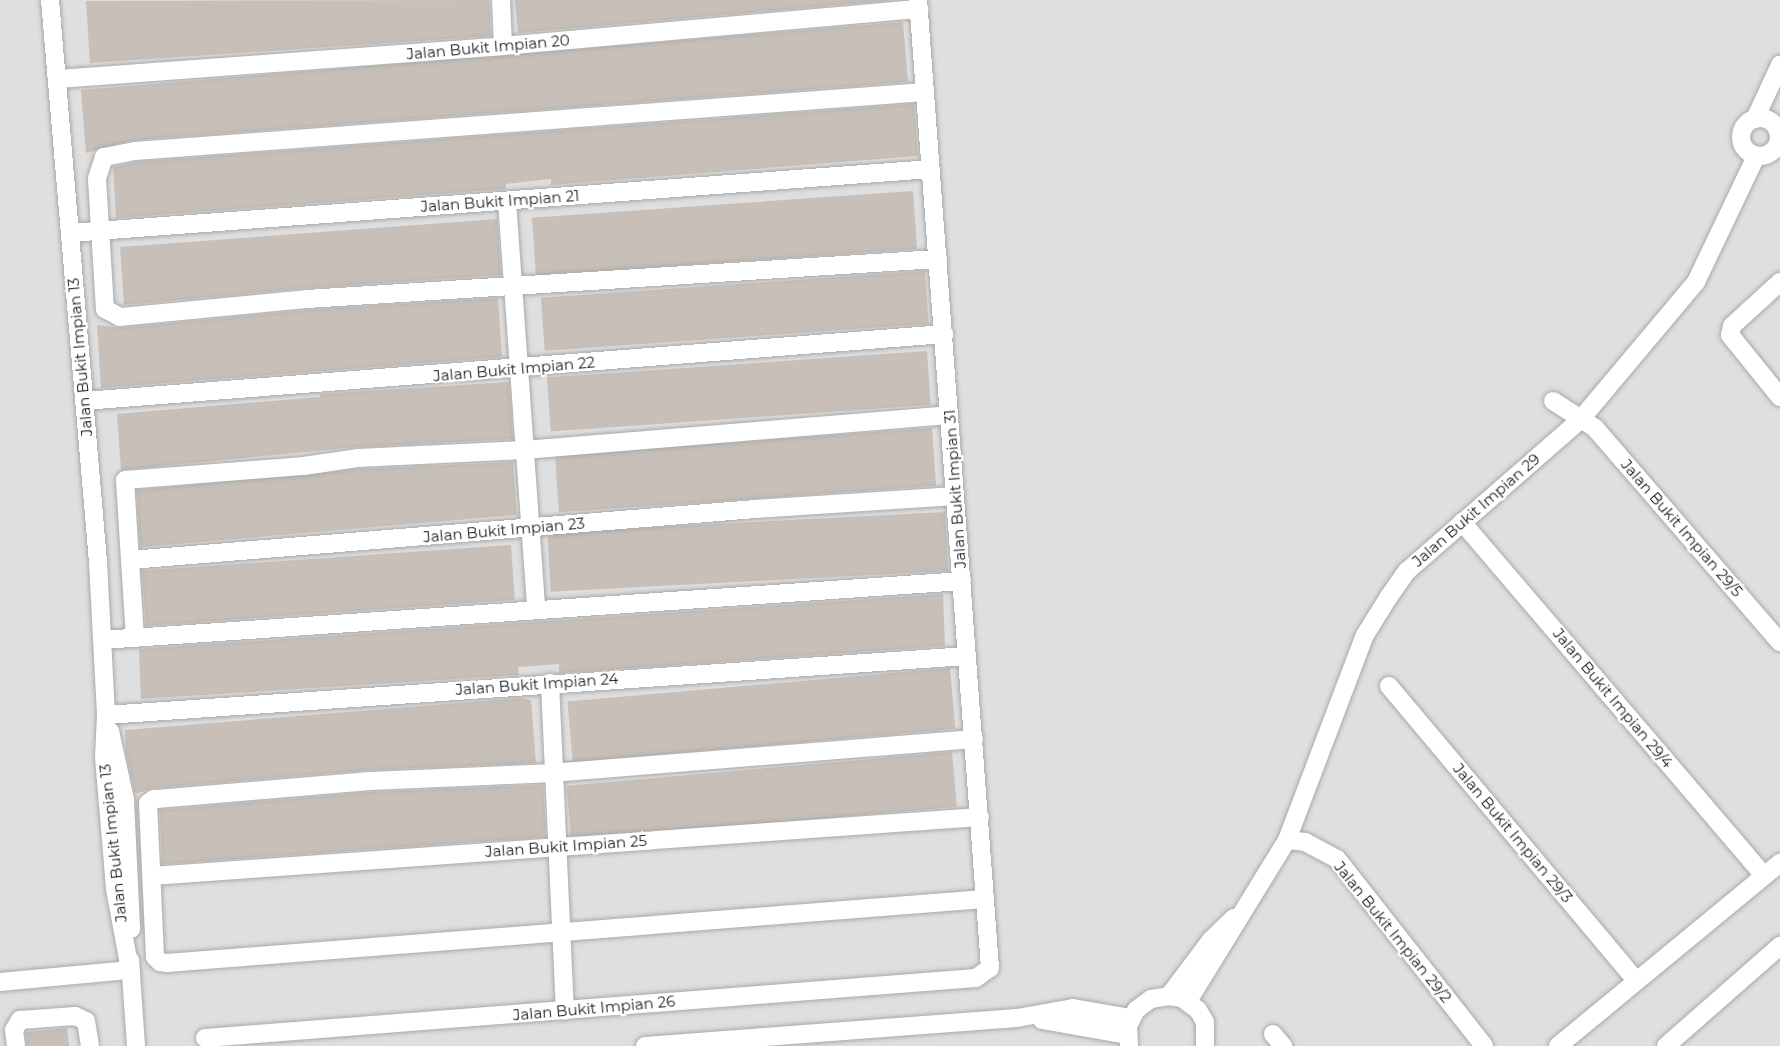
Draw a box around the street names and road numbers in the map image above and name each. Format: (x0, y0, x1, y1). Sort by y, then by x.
street label: Jalan Bukit Impian 20 (406, 31, 570, 63)
street label: Jalan Bukit Impian 21 (420, 186, 580, 216)
street label: Jalan Bukit Impian 13 (64, 277, 96, 437)
street label: Jalan Bukit Impian 22 (432, 353, 596, 385)
street label: Jalan Bukit Impian 31 (940, 409, 970, 569)
street label: Jalan Bukit Impian 29 (1409, 450, 1543, 570)
street label: Jalan Bukit Impian 29/5 (1617, 456, 1747, 600)
street label: Jalan Bukit Impian 23 (422, 514, 586, 546)
street label: Jalan Bukit Impian 29/4 (1549, 625, 1677, 771)
street label: Jalan Bukit Impian 24 (455, 669, 619, 699)
street label: Jalan Bukit Impian 29/3 (1450, 760, 1576, 906)
street label: Jalan Bukit Impian 13 (96, 763, 130, 923)
street label: Jalan Bukit Impian 25 (484, 831, 648, 861)
street label: Jalan Bukit Impian 29/2 (1331, 858, 1455, 1006)
street label: Jalan Bukit Impian 26 (512, 992, 676, 1024)

